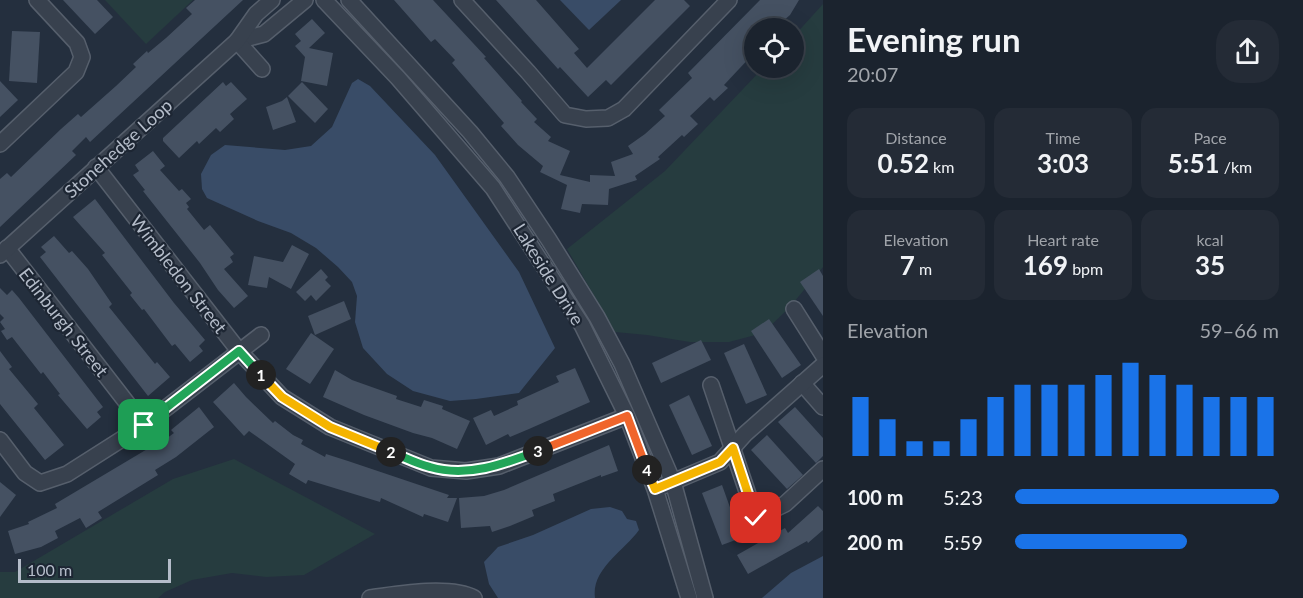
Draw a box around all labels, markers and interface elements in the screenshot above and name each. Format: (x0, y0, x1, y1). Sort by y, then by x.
map controls (744, 18, 804, 78)
button: locate (744, 18, 804, 78)
text: Evening run (847, 19, 1021, 59)
button: share (1216, 20, 1279, 83)
text: 20:07 (847, 62, 898, 86)
street label: Stonehedge Loop (60, 94, 176, 202)
text: Distance (885, 128, 947, 147)
text: Time (1046, 128, 1080, 147)
text: Pace (1193, 128, 1227, 147)
text: 0.52 (878, 147, 929, 179)
text: 3:03 (1037, 147, 1089, 179)
text: 5:51 (1168, 147, 1220, 179)
text: km (929, 157, 954, 176)
text: /km (1220, 157, 1252, 176)
street label: Wimbledon Street (126, 211, 232, 338)
street label: Lakeside Drive (509, 219, 589, 329)
text: Elevation (884, 230, 949, 249)
text: Heart rate (1027, 230, 1099, 249)
text: kcal (1196, 230, 1224, 249)
text: 7 (900, 249, 915, 281)
text: 169 (1023, 249, 1068, 281)
text: 35 (1195, 249, 1225, 281)
text: m (915, 259, 932, 278)
text: bpm (1068, 259, 1103, 278)
street label: Edinburgh Street (15, 263, 114, 381)
text: Elevation (847, 318, 928, 342)
text: 59–66 m (1199, 318, 1279, 342)
pin: 1 (246, 360, 276, 390)
text: 1 (256, 365, 266, 384)
pin (118, 399, 169, 450)
icon: arrive (127, 408, 160, 441)
pin: 3 (523, 436, 553, 466)
pin: 2 (376, 437, 406, 467)
text: 3 (533, 441, 543, 460)
text: 2 (386, 442, 396, 461)
pin: 4 (632, 455, 662, 485)
text: 4 (642, 460, 652, 479)
text: 100 m (847, 485, 903, 509)
text: 5:23 (943, 485, 983, 509)
pin (730, 492, 781, 543)
icon: check (739, 501, 772, 534)
text: 200 m (847, 530, 903, 554)
text: 5:59 (943, 530, 983, 554)
scale bar (18, 556, 171, 584)
text: 100 m (27, 560, 72, 579)

